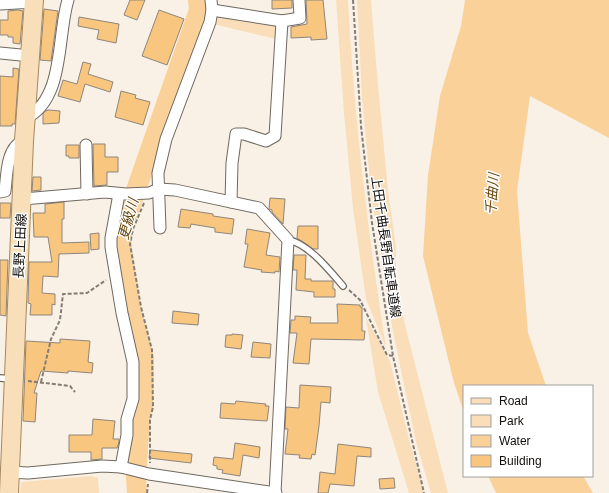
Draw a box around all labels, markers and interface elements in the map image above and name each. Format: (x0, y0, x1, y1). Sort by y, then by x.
water label: 千曲川 (482, 170, 502, 216)
street label: 上田千曲長野自転車道線 (369, 175, 403, 319)
water label: 更級川 (115, 195, 142, 241)
street label: 長野上田線 (11, 213, 29, 279)
legend (463, 385, 593, 477)
text: Road (499, 394, 528, 408)
text: Park (499, 414, 525, 428)
text: Water (499, 434, 531, 448)
text: Building (499, 454, 542, 468)

